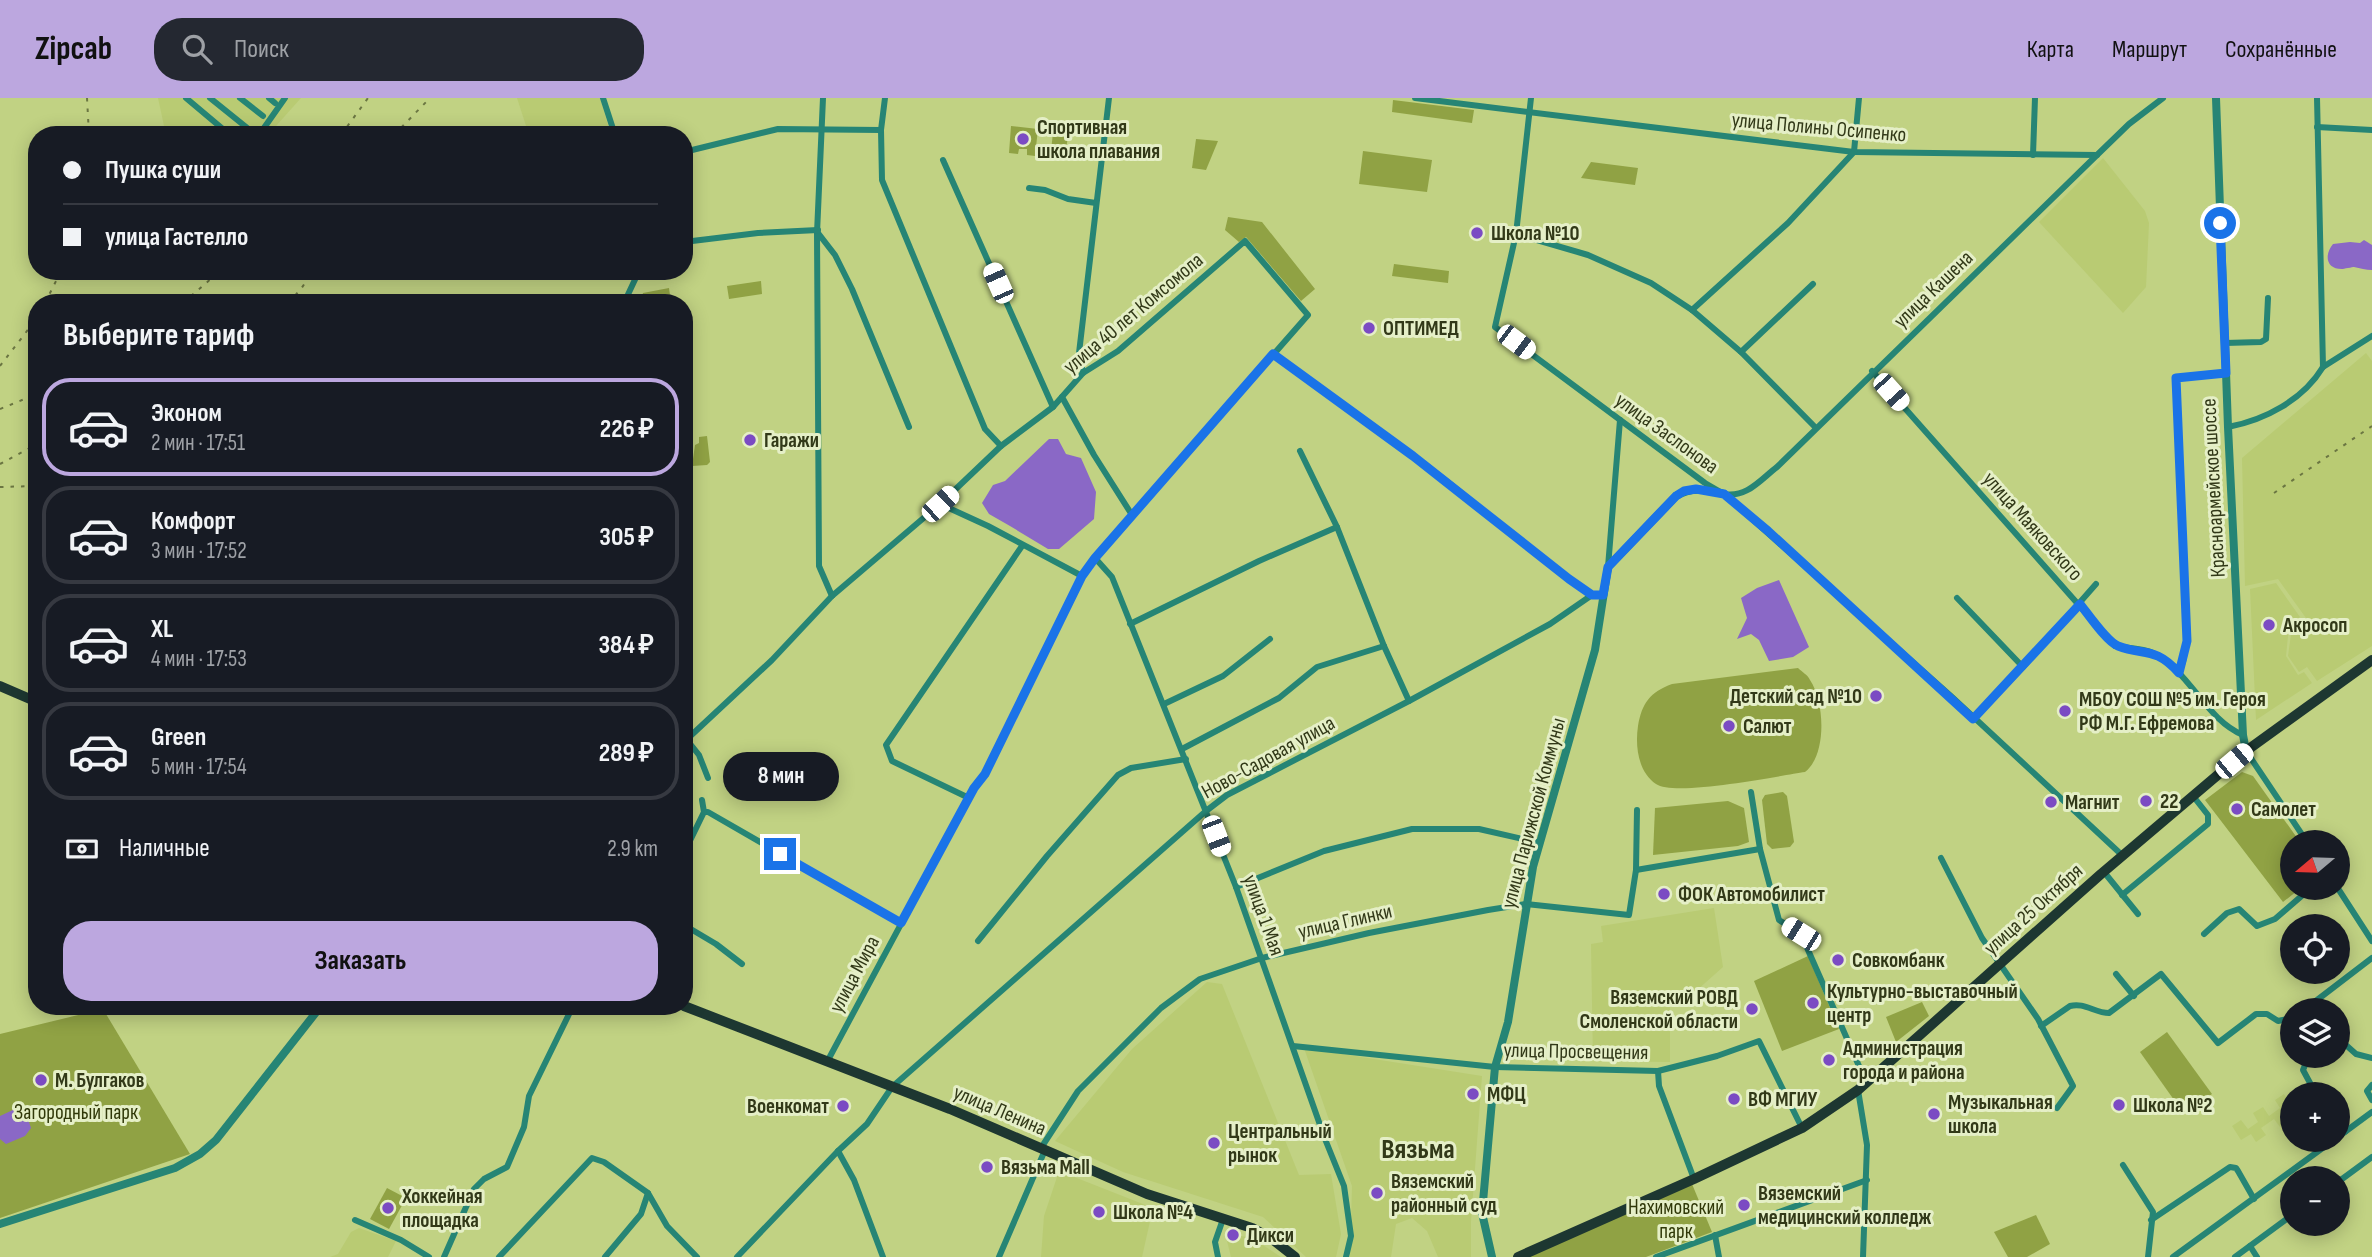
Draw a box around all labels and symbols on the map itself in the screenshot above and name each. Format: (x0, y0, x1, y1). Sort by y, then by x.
street label: улица Полины Осипенко (1731, 107, 1907, 148)
place label: Спортивная школа плавания (1037, 115, 1160, 164)
marker: Спортивная школа плавания (1015, 131, 1031, 147)
route start (2204, 207, 2236, 239)
place label: Школа №10 (1491, 221, 1580, 246)
marker: Школа №10 (1469, 225, 1485, 241)
street label: улица Кашена (1888, 245, 1978, 333)
street label: улица 40 лет Комсомола (1058, 248, 1208, 379)
car (980, 260, 1017, 306)
place label: ОПТИМЕД (1383, 316, 1459, 341)
marker: ОПТИМЕД (1361, 320, 1377, 336)
car (1493, 321, 1540, 363)
car (1870, 369, 1913, 415)
street label: улица Заслонова (1610, 388, 1723, 479)
street label: Красноармейское шоссе (2196, 398, 2231, 578)
place label: Гаражи (764, 428, 819, 453)
marker: Гаражи (742, 432, 758, 448)
street label: улица Маяковского (1977, 467, 2088, 586)
car (918, 482, 963, 526)
place label: Акросоп (2282, 613, 2347, 638)
marker: Акросоп (2261, 617, 2277, 633)
place label: Детский сад №10 (1730, 684, 1862, 709)
place label: МБОУ СОШ №5 им. Героя РФ М.Г. Ефремова (2079, 687, 2266, 736)
marker: Детский сад №10 (1868, 688, 1884, 704)
marker: МБОУ СОШ №5 им. Героя РФ М.Г. Ефремова (2057, 703, 2073, 719)
street label: Ново-Садовая улица (1197, 711, 1339, 804)
place label: Салют (1743, 714, 1792, 739)
street label: улица Парижской Коммуны (1496, 715, 1571, 911)
marker: Салют (1721, 718, 1737, 734)
car (2212, 739, 2257, 783)
callout: 8 мин (722, 752, 838, 802)
place label: 22 (2160, 789, 2178, 814)
place label: Магнит (2065, 790, 2120, 815)
marker: 22 (2138, 793, 2154, 809)
marker: Магнит (2043, 794, 2059, 810)
place label: Самолет (2251, 797, 2316, 822)
marker: Самолет (2229, 801, 2245, 817)
car (1199, 813, 1234, 859)
north arrow (2280, 830, 2350, 900)
route end (764, 838, 796, 870)
street label: улица 25 Октября (1979, 858, 2088, 960)
street label: улица 1 Мая (1237, 871, 1290, 959)
place label: ФОК Автомобилист (1678, 882, 1825, 907)
marker: ФОК Автомобилист (1656, 886, 1672, 902)
street label: улица Глинки (1296, 899, 1394, 944)
car (1778, 914, 1825, 954)
street label: улица Мира (824, 932, 885, 1017)
place label: Совкомбанк (1852, 948, 1945, 973)
marker: Совкомбанк (1830, 952, 1846, 968)
place label: Культурно-выставочный центр (1827, 979, 2018, 1028)
place label: Вяземский РОВД Смоленской области (1579, 985, 1738, 1034)
marker: Культурно-выставочный центр (1805, 995, 1821, 1011)
marker: Вяземский РОВД Смоленской области (1744, 1001, 1760, 1017)
place label: Администрация города и района (1842, 1036, 1965, 1085)
street label: улица Просвещения (1503, 1038, 1649, 1065)
marker: Администрация города и района (1821, 1052, 1837, 1068)
place label: М. Булгаков (55, 1068, 144, 1093)
marker: М. Булгаков (33, 1072, 49, 1088)
street label: улица Ленина (950, 1080, 1050, 1141)
place label: МФЦ (1487, 1082, 1526, 1107)
marker: МФЦ (1465, 1086, 1481, 1102)
place label: ВФ МГИУ (1748, 1087, 1818, 1112)
place label: Музыкальная школа (1948, 1090, 2053, 1139)
marker: ВФ МГИУ (1726, 1091, 1742, 1107)
place label: Школа №2 (2133, 1093, 2213, 1118)
place label: Военкомат (747, 1094, 829, 1119)
marker: Школа №2 (2111, 1097, 2127, 1113)
marker: Военкомат (835, 1098, 851, 1114)
park label: Загородный парк (14, 1100, 138, 1125)
marker: Музыкальная школа (1926, 1106, 1942, 1122)
place label: Центральный рынок (1228, 1119, 1332, 1168)
district label: Вязьма (1381, 1133, 1455, 1166)
marker: Центральный рынок (1206, 1135, 1222, 1151)
place label: Вязьма Mall (1001, 1155, 1090, 1180)
marker: Вязьма Mall (979, 1159, 995, 1175)
place label: Вяземский районный суд (1391, 1169, 1497, 1218)
place label: Вяземский медицинский колледж (1758, 1181, 1932, 1230)
place label: Хоккейная площадка (401, 1184, 483, 1233)
marker: Вяземский районный суд (1369, 1185, 1385, 1201)
park label: Нахимовский парк (1628, 1195, 1724, 1244)
marker: Вяземский медицинский колледж (1736, 1197, 1752, 1213)
marker: Хоккейная площадка (380, 1200, 396, 1216)
place label: Школа №4 (1113, 1200, 1193, 1225)
marker: Школа №4 (1091, 1204, 1107, 1220)
place label: Дикси (1247, 1223, 1294, 1248)
marker: Дикси (1225, 1227, 1241, 1243)

